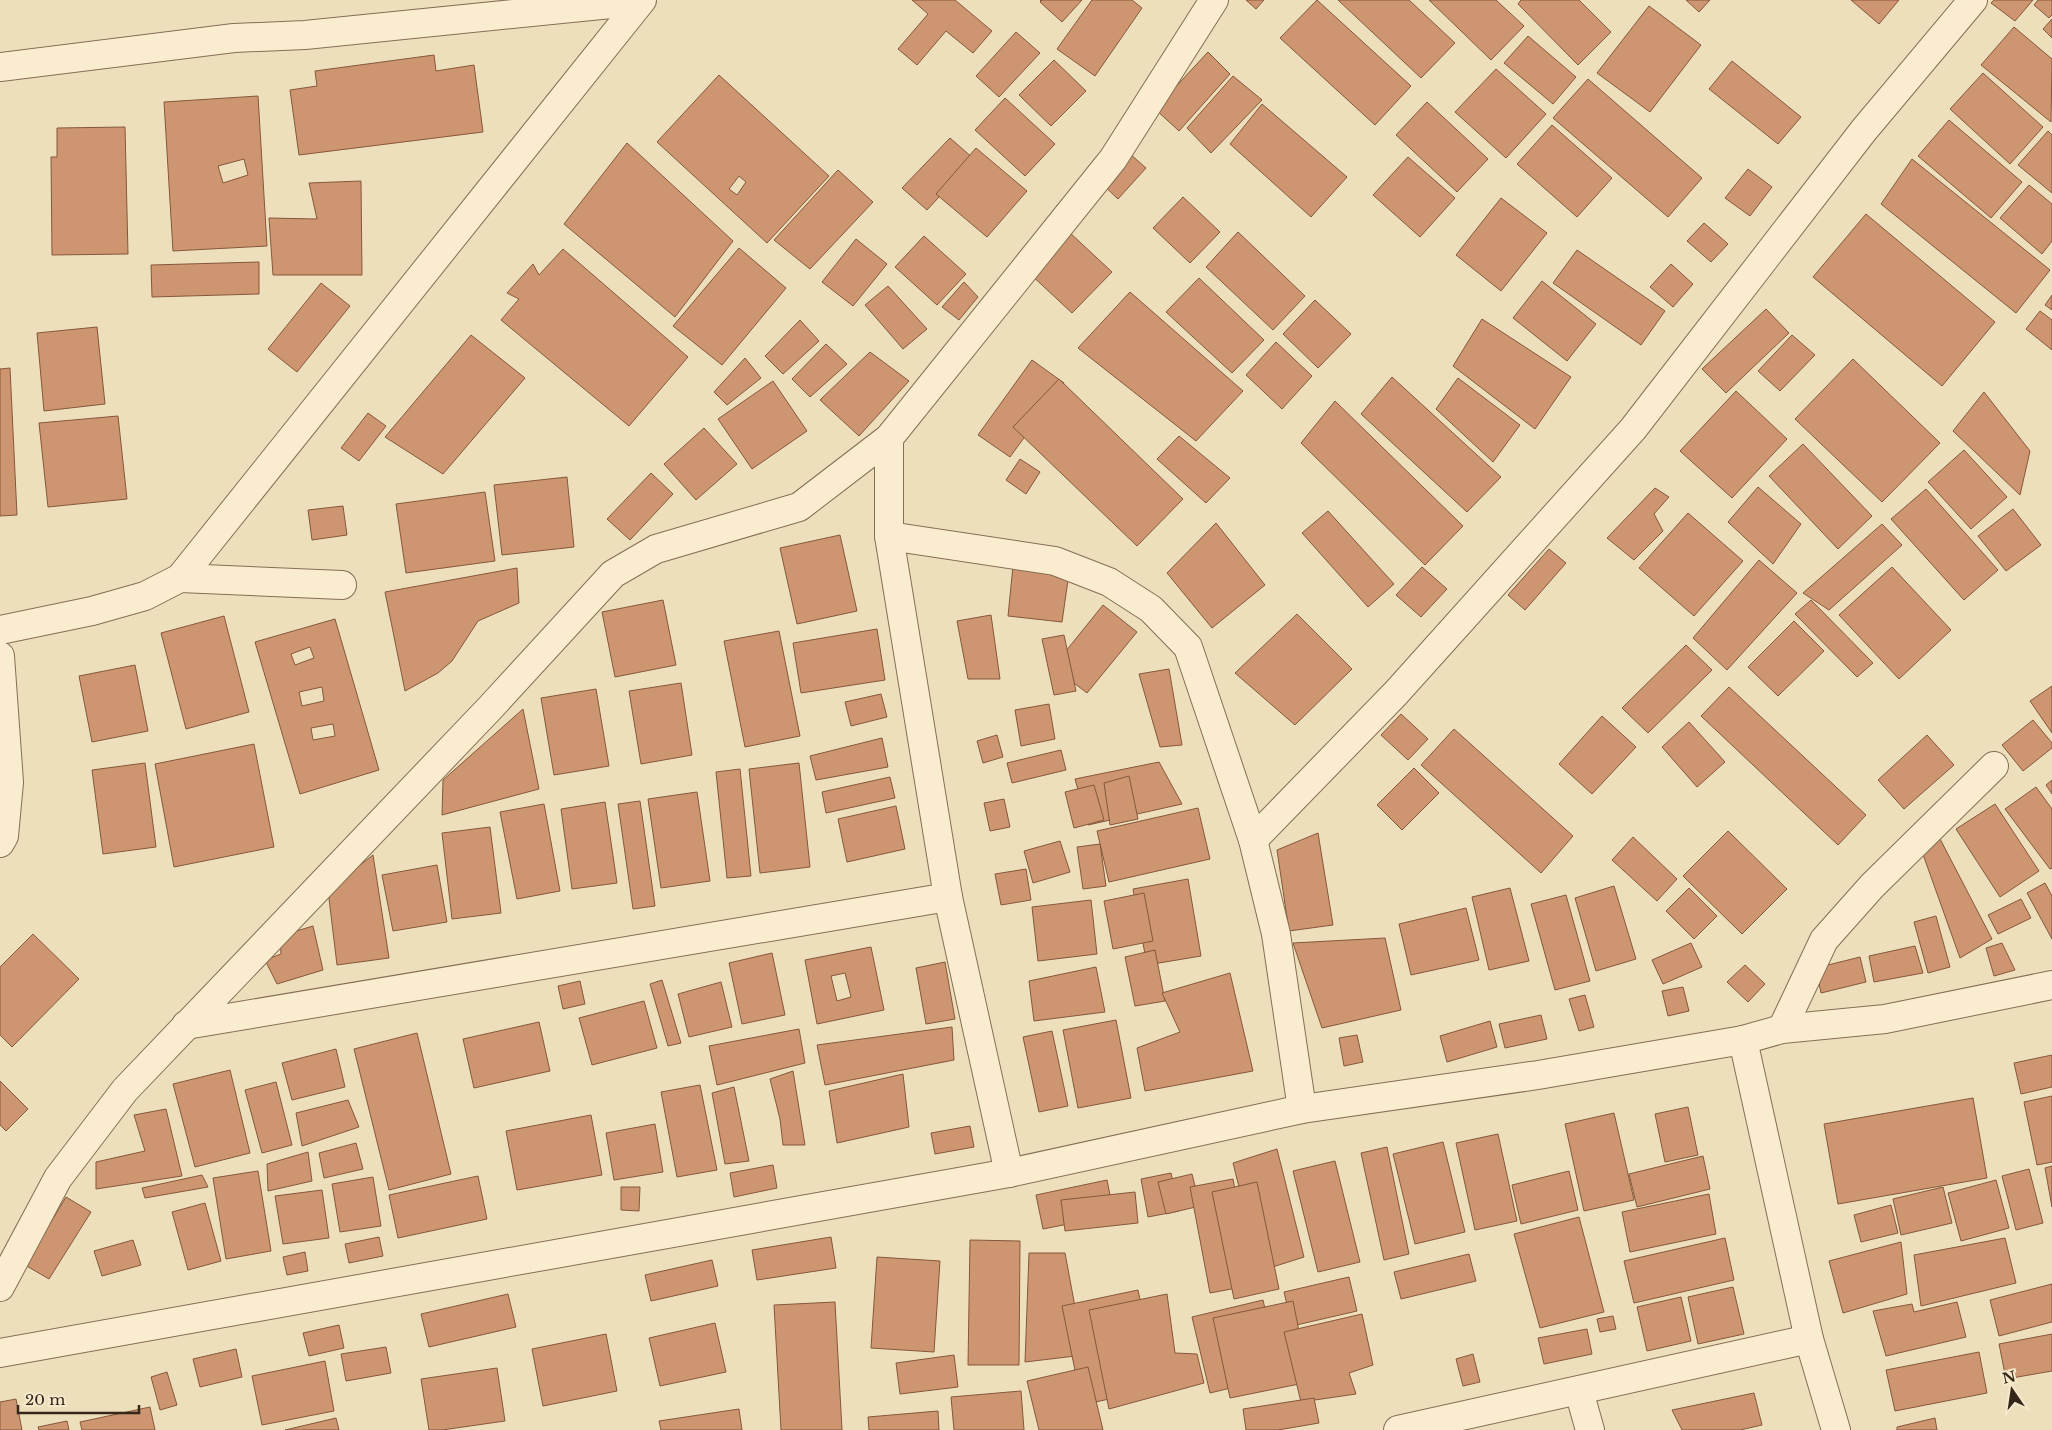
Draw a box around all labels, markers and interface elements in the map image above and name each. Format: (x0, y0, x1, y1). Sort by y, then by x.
north arrow (1987, 1365, 2037, 1415)
text: N (2001, 1367, 2018, 1388)
scale bar (18, 1382, 139, 1414)
text: 20 m (25, 1390, 65, 1409)

